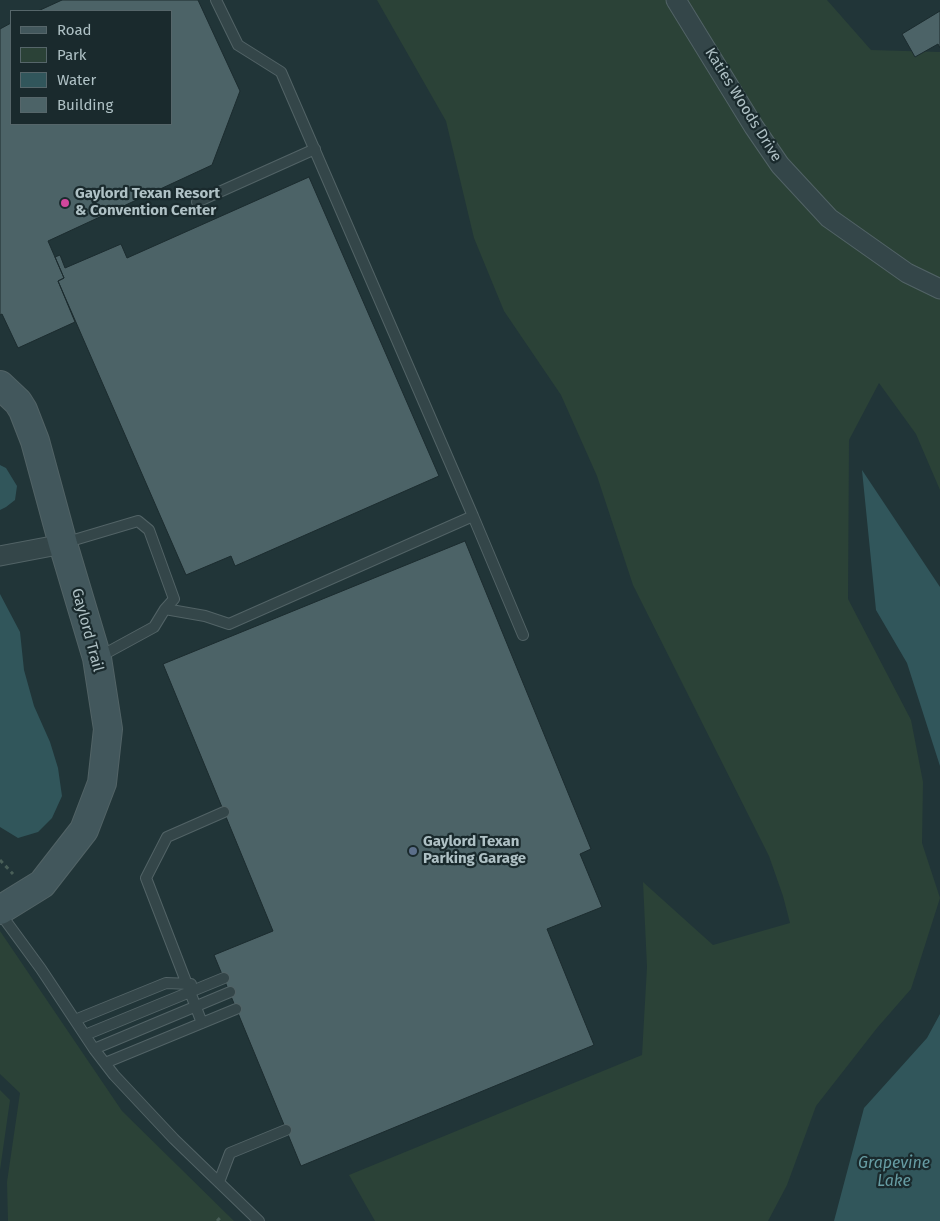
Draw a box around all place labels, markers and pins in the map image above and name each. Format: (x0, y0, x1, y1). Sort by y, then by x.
place label: Gaylord Texan Resort & Convention Center (75, 185, 220, 220)
marker: Gaylord Texan Resort & Convention Center (59, 197, 71, 209)
place label: Gaylord Texan Parking Garage (423, 833, 526, 868)
marker: Gaylord Texan Parking Garage (407, 845, 419, 857)

